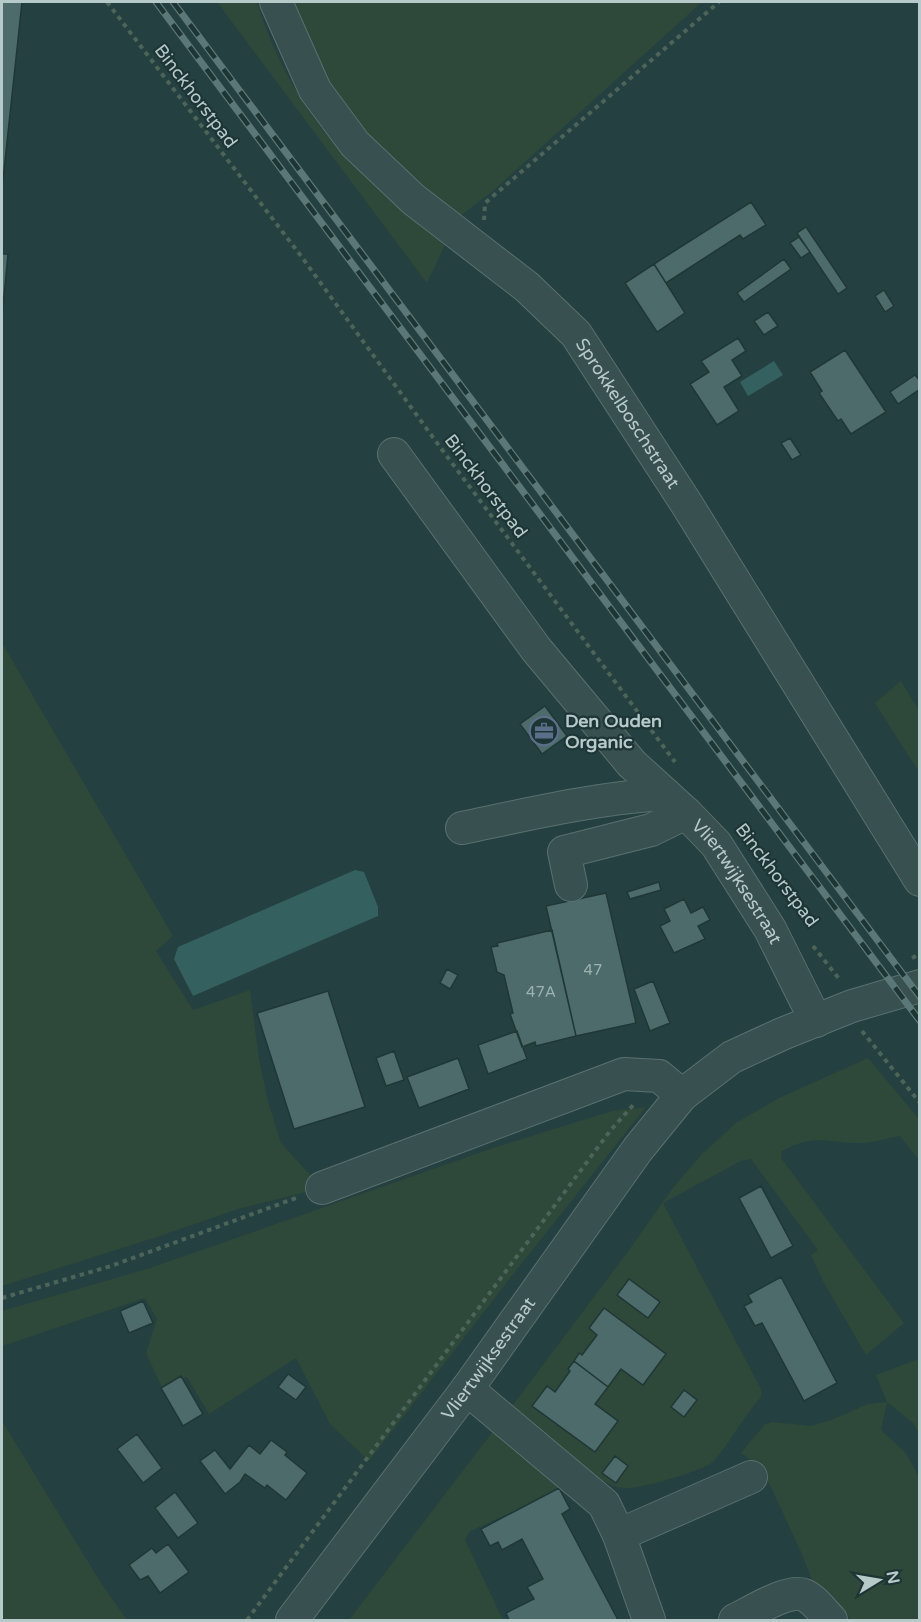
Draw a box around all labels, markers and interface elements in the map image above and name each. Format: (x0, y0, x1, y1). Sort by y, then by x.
street label: Binckhorstpad (150, 40, 242, 152)
street label: Sprokkelboschstraat (571, 334, 685, 493)
street label: Binckhorstpad (440, 430, 532, 542)
place label: Den Ouden Organic (565, 710, 662, 753)
office icon: Den Ouden Organic (528, 715, 560, 747)
street label: Vliertwijksestraat (687, 815, 787, 948)
street label: Binckhorstpad (731, 819, 823, 931)
house number: 47 (584, 961, 602, 979)
house number: 47A (526, 983, 556, 1001)
street label: Vliertwijksestraat (436, 1293, 540, 1424)
north arrow (849, 1550, 909, 1610)
text: N (882, 1569, 904, 1586)

